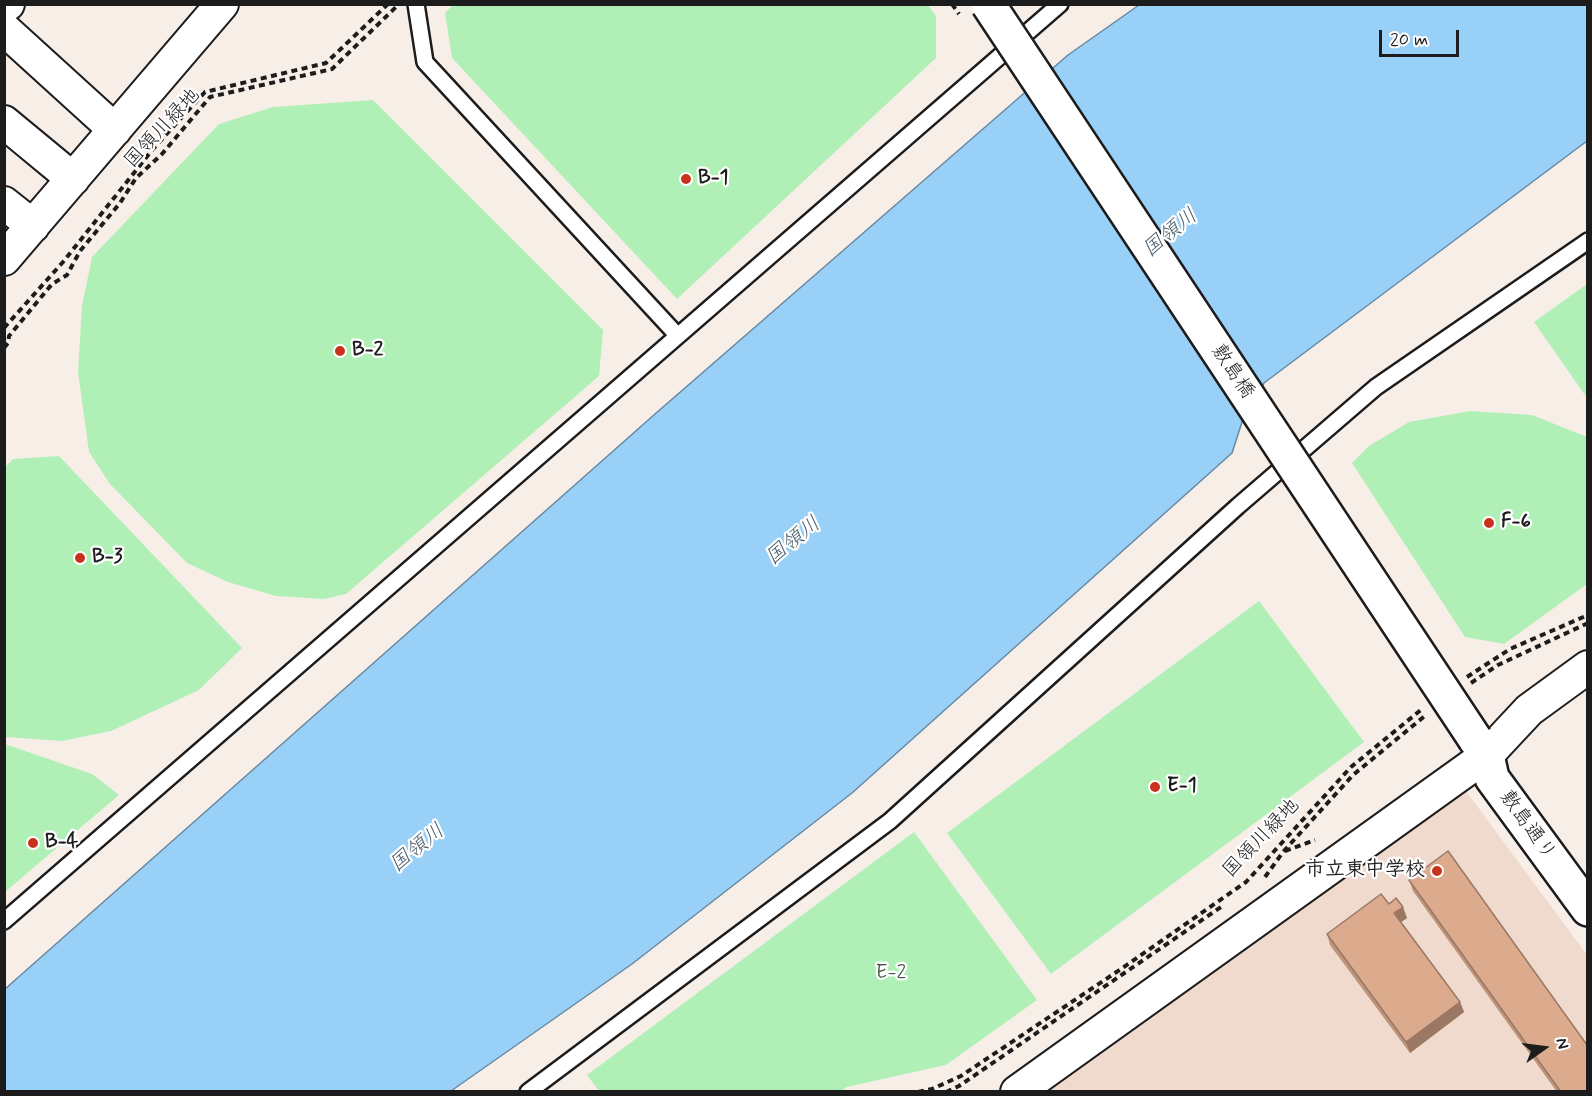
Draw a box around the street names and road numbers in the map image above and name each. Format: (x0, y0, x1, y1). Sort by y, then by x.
street label: 国領川緑地 (120, 84, 206, 174)
street label: 敷島橋 (1205, 340, 1259, 404)
street label: 敷島通り (1494, 787, 1560, 865)
street label: 国領川緑地 (1219, 795, 1305, 883)

